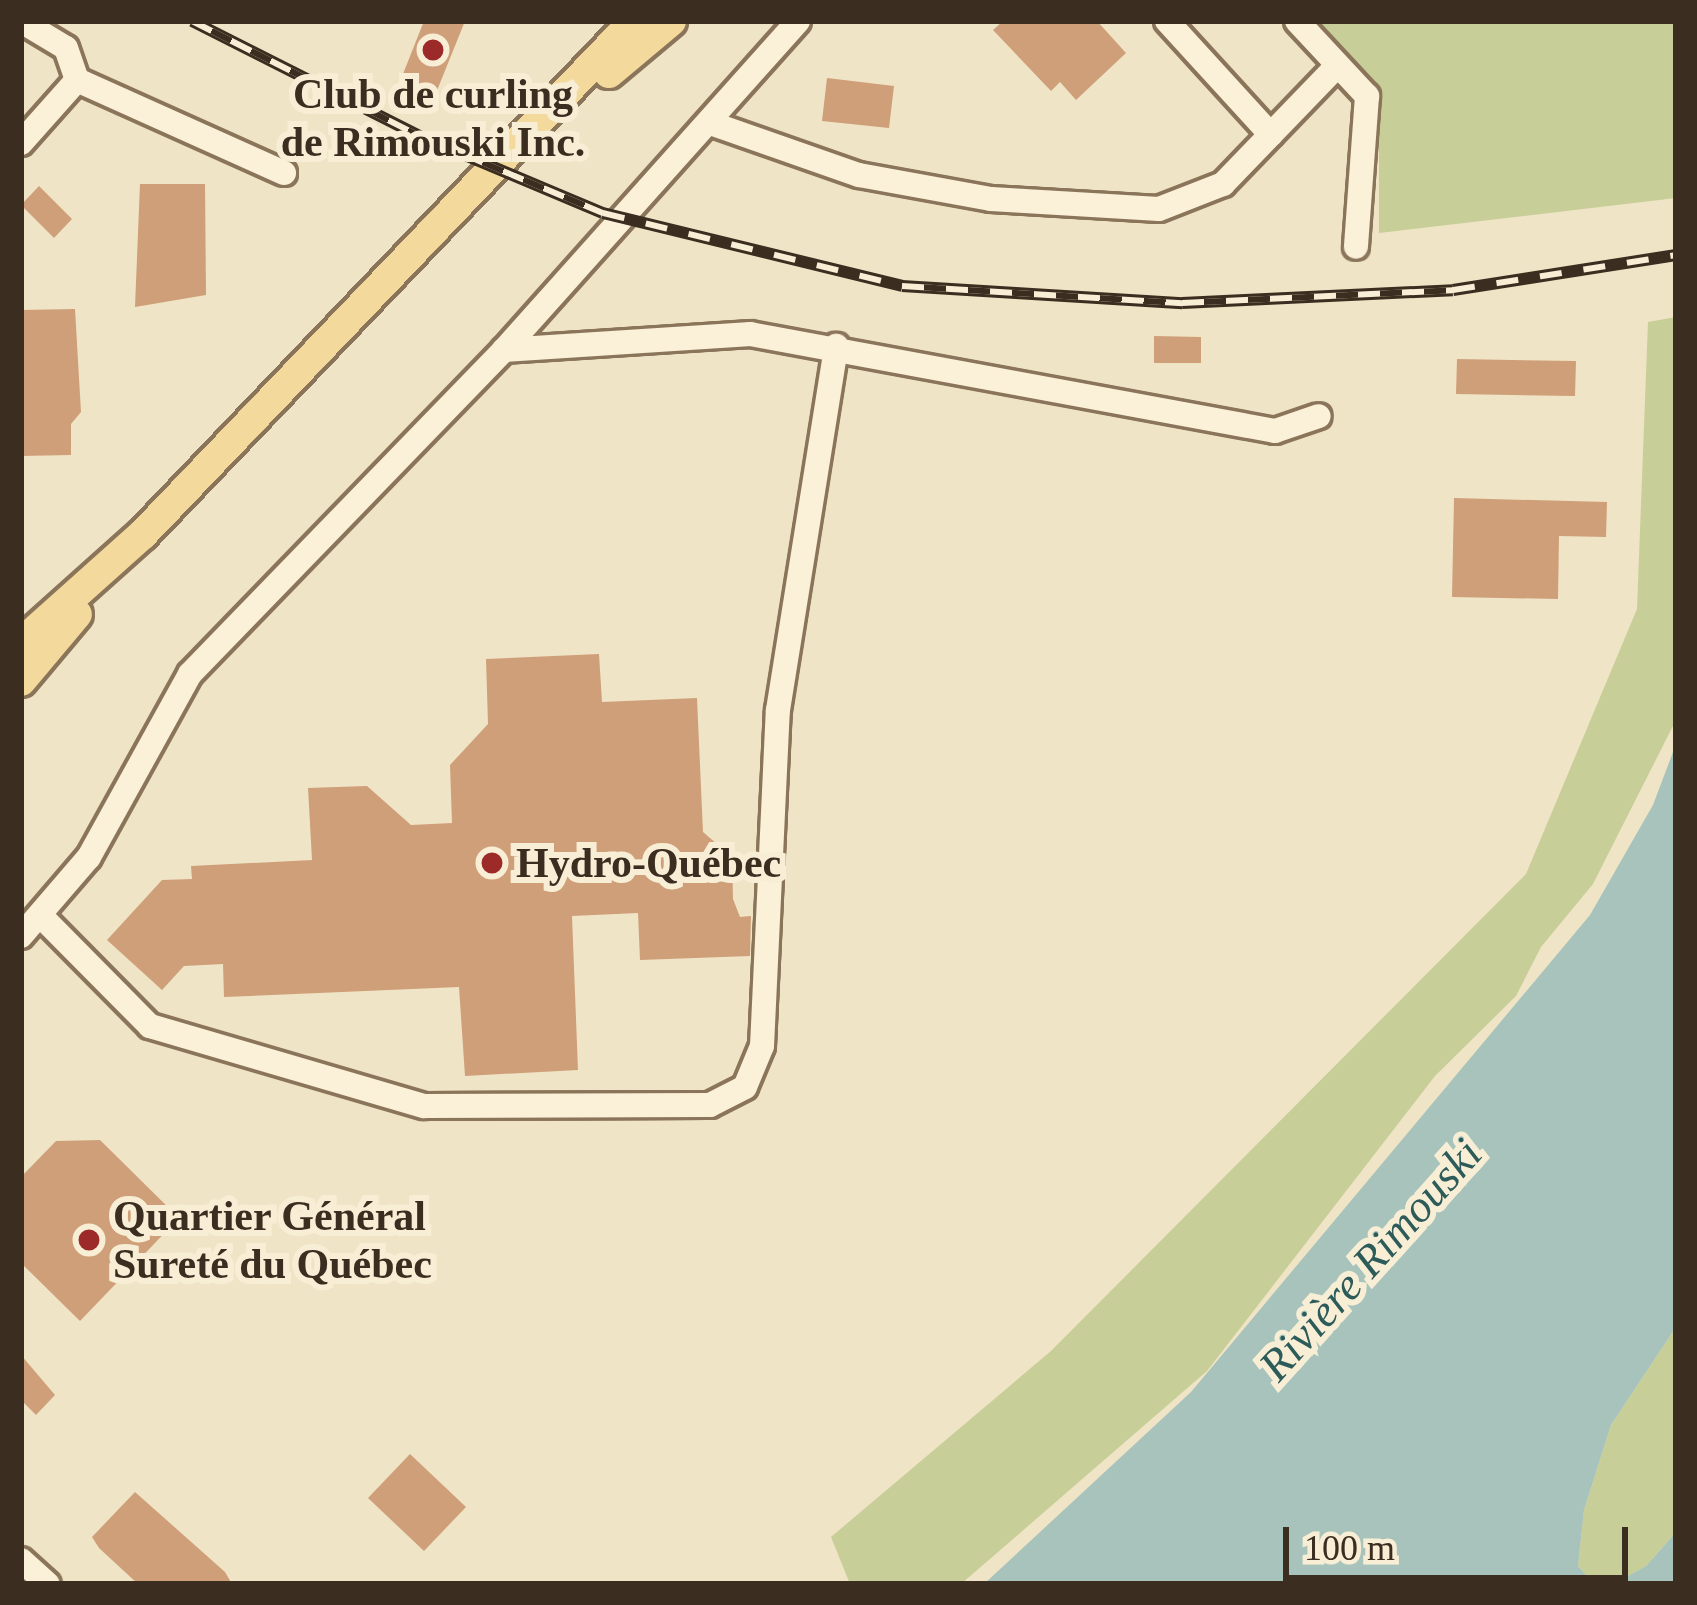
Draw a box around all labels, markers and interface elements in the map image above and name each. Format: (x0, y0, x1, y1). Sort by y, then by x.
marker: Club de curling de Rimouski Inc. (420, 37, 446, 63)
place label: Club de curling de Rimouski Inc. (281, 69, 585, 168)
place label: Hydro-Québec (516, 838, 781, 888)
marker: Hydro-Québec (479, 850, 505, 876)
water label: Rivière Rimouski (1248, 1128, 1494, 1392)
place label: Quartier Général Sureté du Québec (113, 1191, 432, 1290)
marker: Quartier Général Sureté du Québec (76, 1227, 102, 1253)
scale bar (1289, 1503, 1634, 1577)
text: 100 m (1304, 1528, 1395, 1568)

